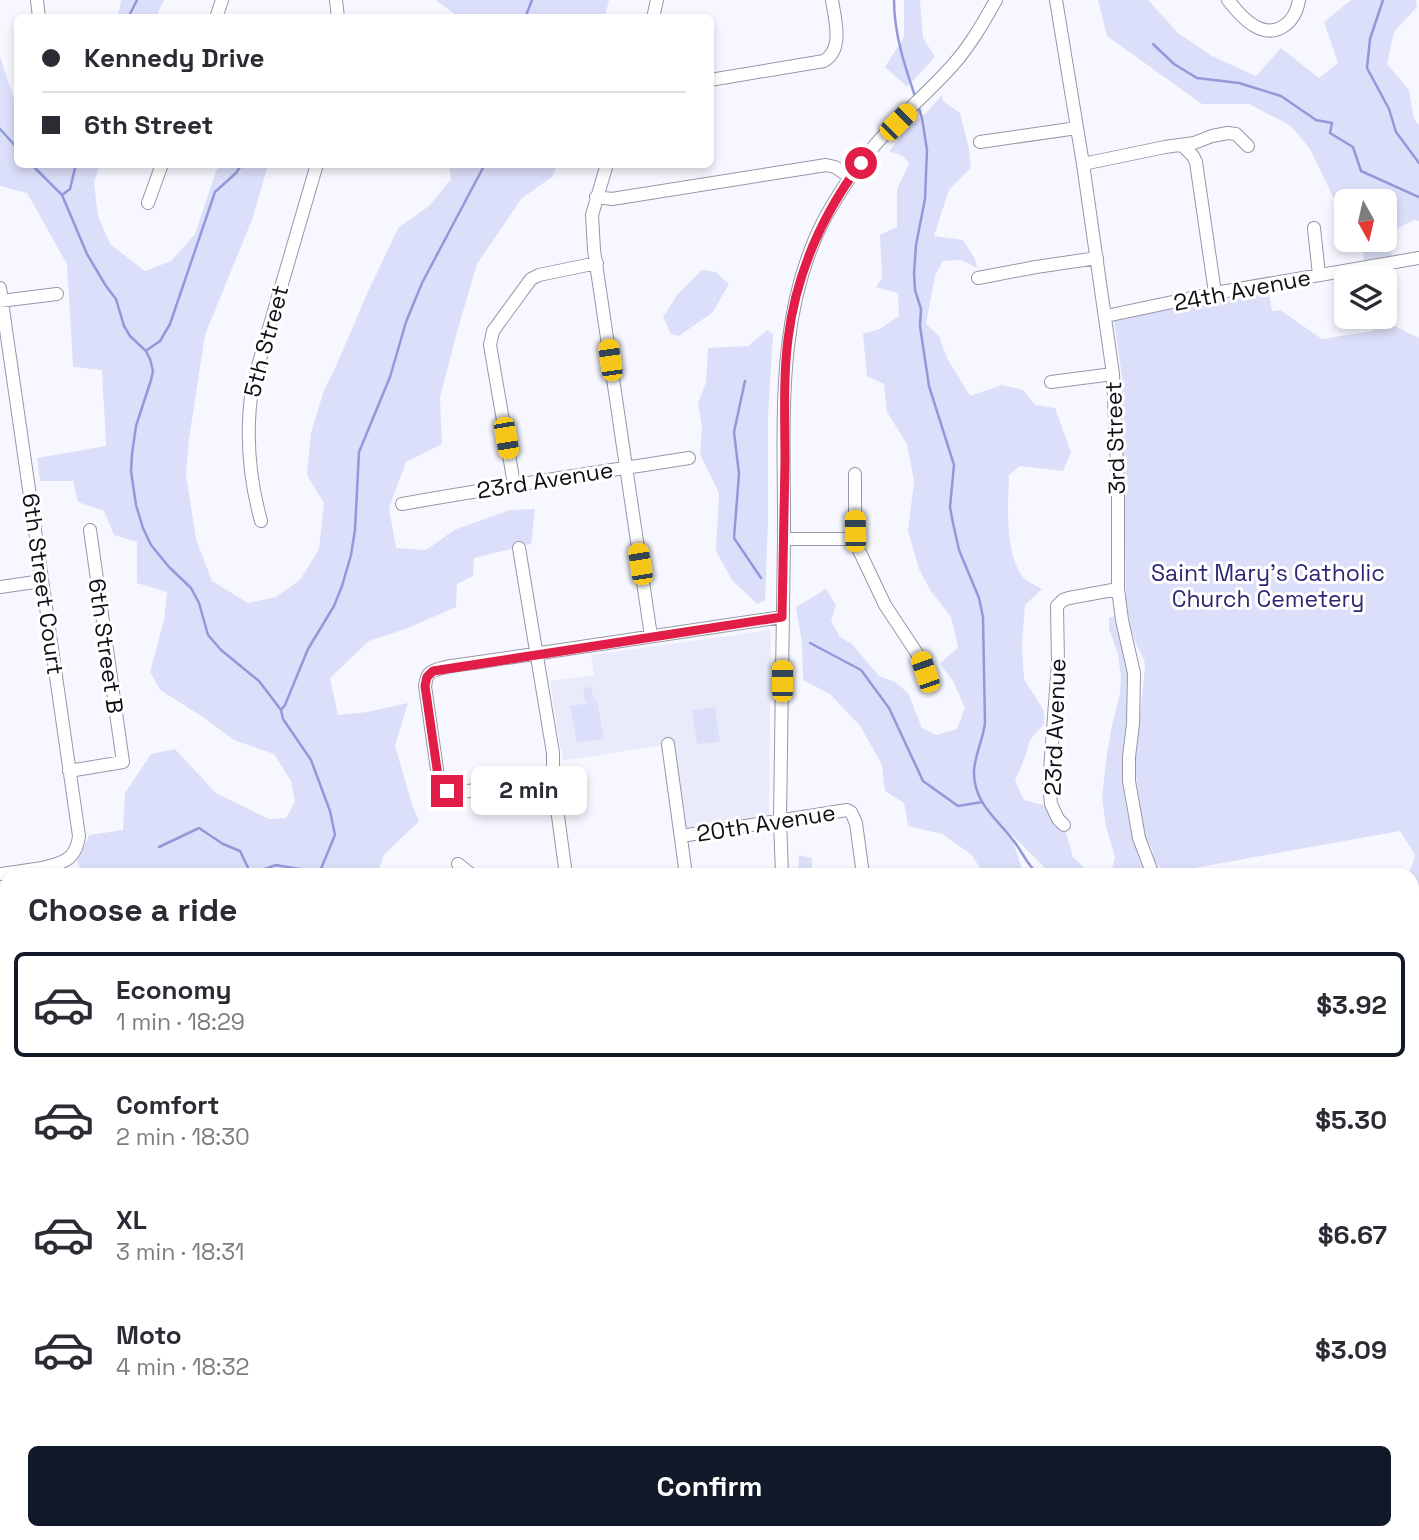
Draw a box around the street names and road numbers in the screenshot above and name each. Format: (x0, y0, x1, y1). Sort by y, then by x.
street label: 24th Avenue (1171, 262, 1313, 318)
street label: 5th Street (237, 282, 295, 400)
street label: 3rd Street (1098, 381, 1132, 495)
street label: 23rd Avenue (475, 454, 615, 506)
street label: 6th Street Court (15, 491, 71, 677)
street label: 6th Street B (82, 577, 130, 715)
street label: 23rd Avenue (1038, 658, 1072, 796)
street label: 20th Avenue (694, 797, 838, 849)

